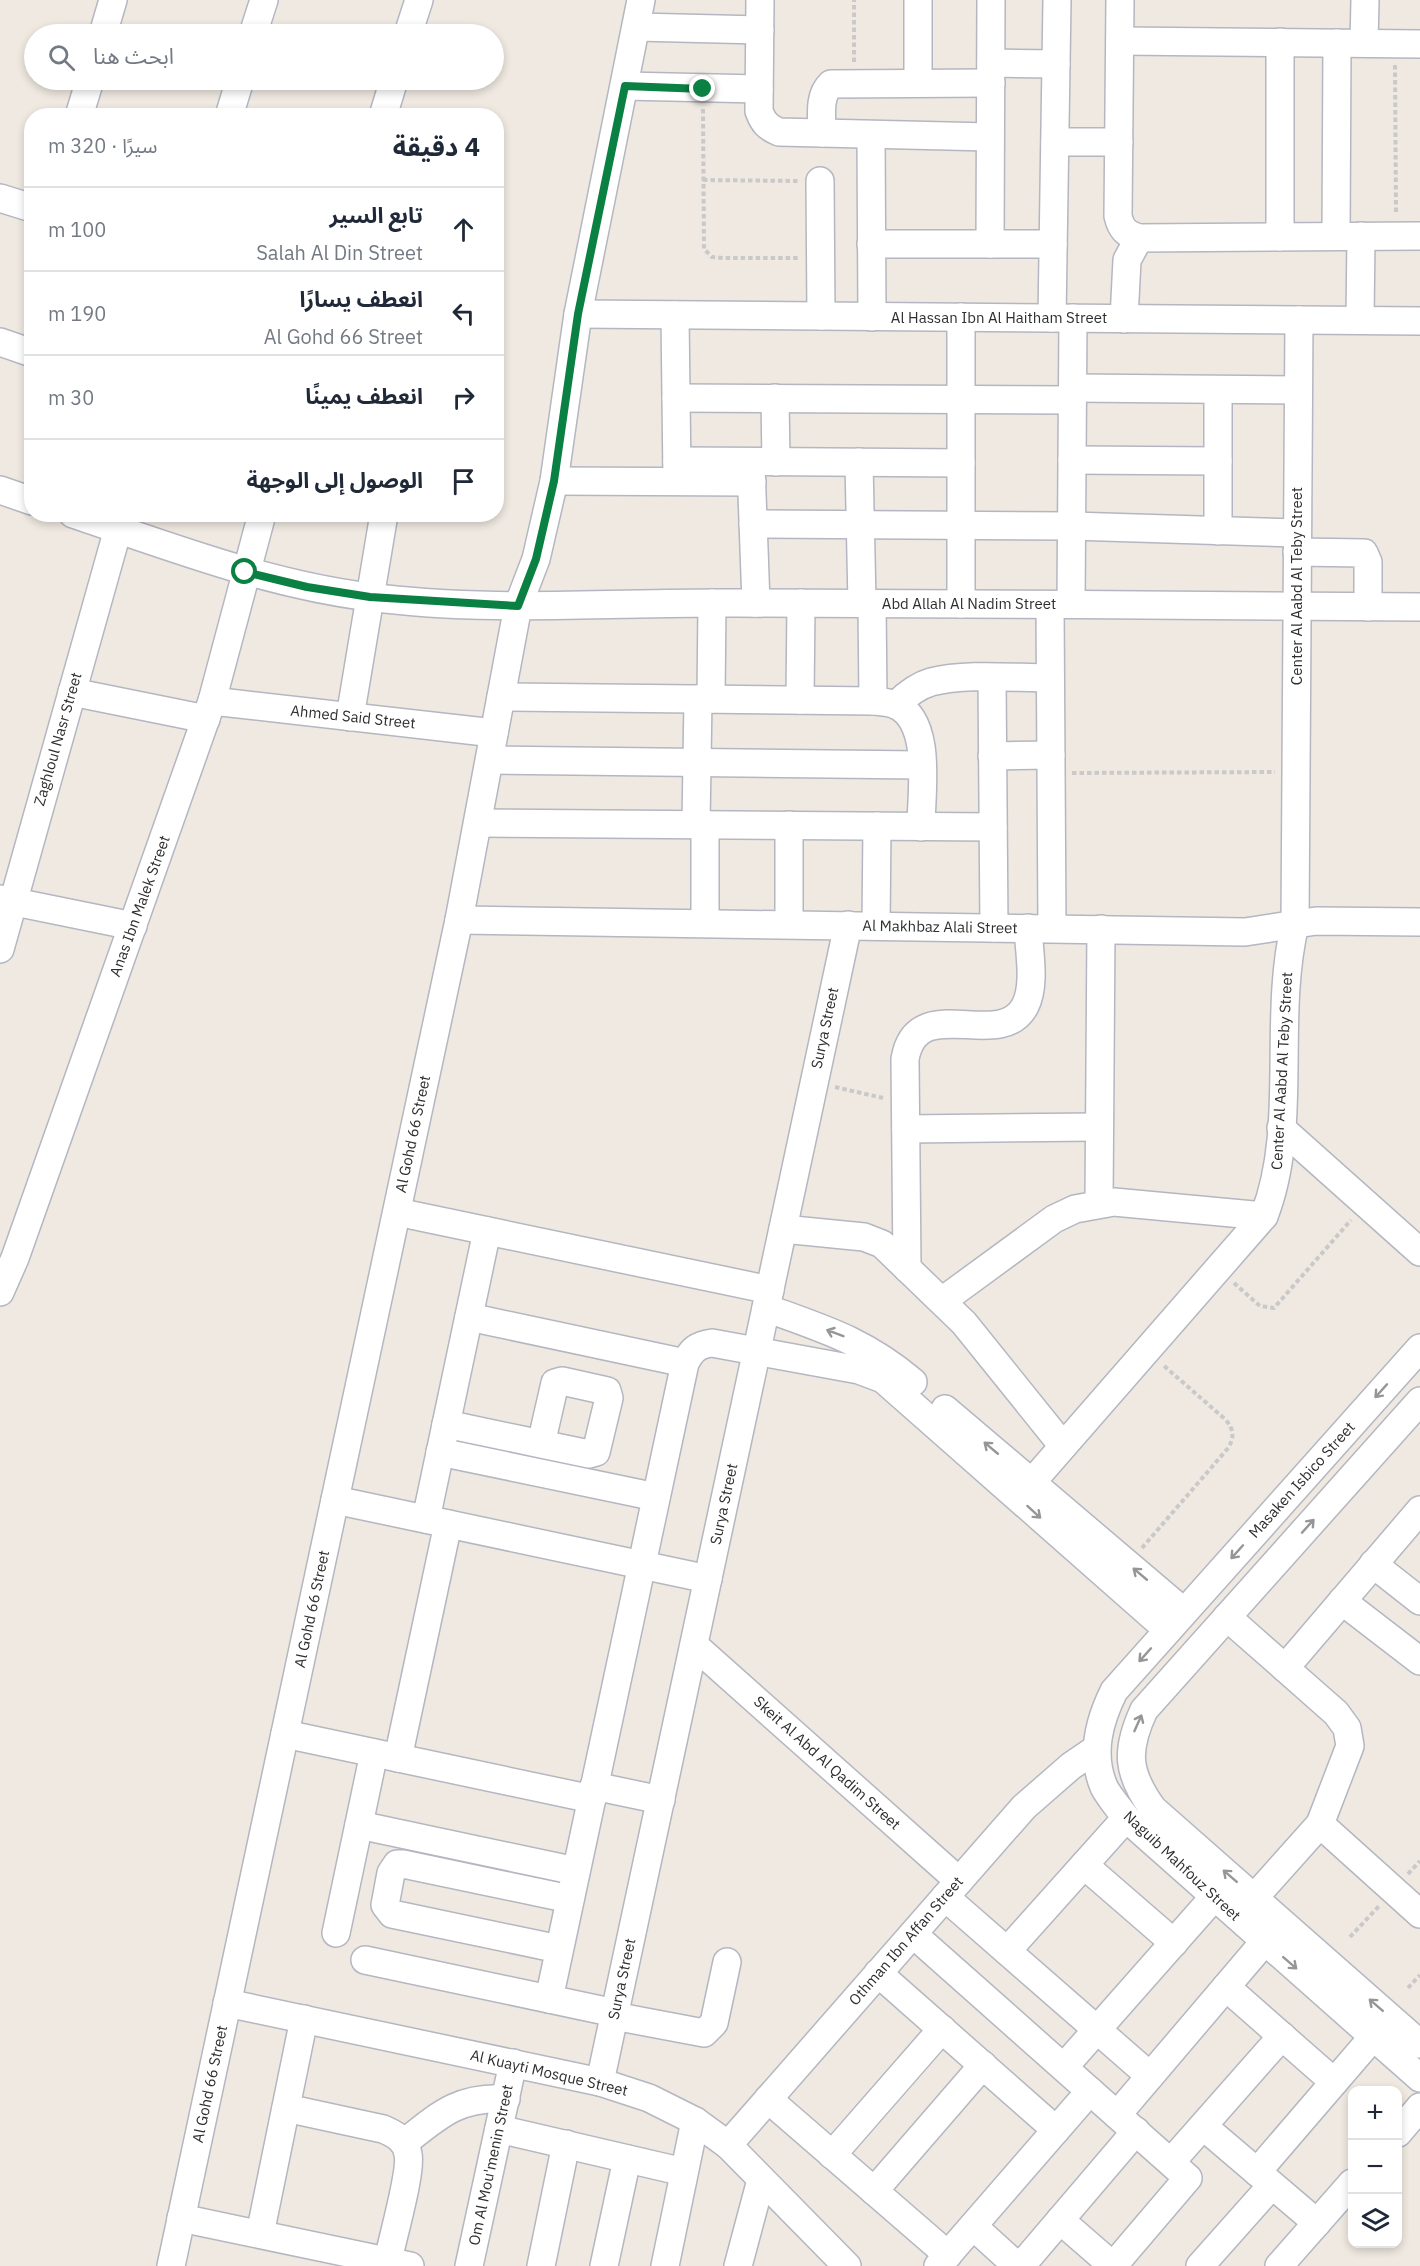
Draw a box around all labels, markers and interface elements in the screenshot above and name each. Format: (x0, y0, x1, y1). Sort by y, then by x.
search box (24, 24, 504, 90)
icon: search (45, 41, 78, 74)
text: ابحث هنا (93, 41, 174, 70)
route end (689, 75, 715, 101)
text: 4 دقيقة (393, 129, 480, 163)
text: سيرًا · 320 m (48, 132, 157, 159)
text: تابع السير (330, 200, 423, 229)
icon: ahead (447, 213, 480, 246)
text: 100 m (48, 216, 106, 243)
text: Salah Al Din Street (256, 239, 423, 266)
text: انعطف يسارًا (300, 284, 423, 313)
icon: left (447, 297, 480, 330)
text: 190 m (48, 300, 106, 327)
street label: Al Hassan Ibn Al Haitham Street (891, 308, 1107, 327)
text: Al Gohd 66 Street (264, 323, 423, 350)
text: انعطف يمينًا (305, 381, 423, 410)
icon: right (447, 381, 480, 414)
text: 30 m (48, 384, 94, 411)
text: الوصول إلى الوجهة (246, 465, 423, 494)
icon: arrive (447, 465, 480, 498)
street label: Center Al Aabd Al Teby Street (1287, 487, 1306, 685)
route start (231, 558, 257, 584)
street label: Abd Allah Al Nadim Street (882, 594, 1056, 613)
street label: Zaghloul Nasr Street (29, 670, 86, 808)
street label: Ahmed Said Street (290, 700, 416, 733)
street label: Anas Ibn Malek Street (105, 833, 174, 979)
street label: Al Makhbaz Alali Street (862, 916, 1018, 937)
street label: Center Al Aabd Al Teby Street (1267, 971, 1296, 1170)
street label: Surya Street (807, 985, 842, 1070)
street label: Al Gohd 66 Street (391, 1073, 434, 1194)
one-way arrow (826, 1327, 844, 1338)
one-way arrow (1374, 1383, 1388, 1398)
street label: Masaken Isbico Street (1244, 1418, 1359, 1542)
one-way arrow (984, 1441, 999, 1455)
street label: Surya Street (706, 1461, 741, 1546)
one-way arrow (1026, 1505, 1041, 1519)
one-way arrow (1301, 1519, 1315, 1534)
one-way arrow (1230, 1545, 1244, 1560)
street label: Al Gohd 66 Street (290, 1548, 333, 1669)
one-way arrow (1132, 1567, 1148, 1580)
one-way arrow (1138, 1647, 1152, 1662)
street label: Skeit Al Abd Al Qadim Street (750, 1692, 905, 1834)
one-way arrow (1133, 1714, 1144, 1732)
street label: Naguib Mahfouz Street (1120, 1806, 1245, 1925)
one-way arrow (1223, 1869, 1238, 1883)
street label: Othman Ibn Affan Street (844, 1872, 967, 2009)
street label: Surya Street (604, 1936, 639, 2021)
one-way arrow (1282, 1956, 1297, 1970)
one-way arrow (1369, 1998, 1384, 2012)
street label: Al Gohd 66 Street (188, 2023, 231, 2144)
street label: Al Kuayti Mosque Street (468, 2045, 630, 2100)
street label: Om Al Mou'menin Street (464, 2083, 517, 2247)
map controls (1348, 2086, 1402, 2248)
button: + (1348, 2086, 1402, 2140)
button: − (1348, 2140, 1402, 2194)
button: layers (1348, 2194, 1402, 2248)

